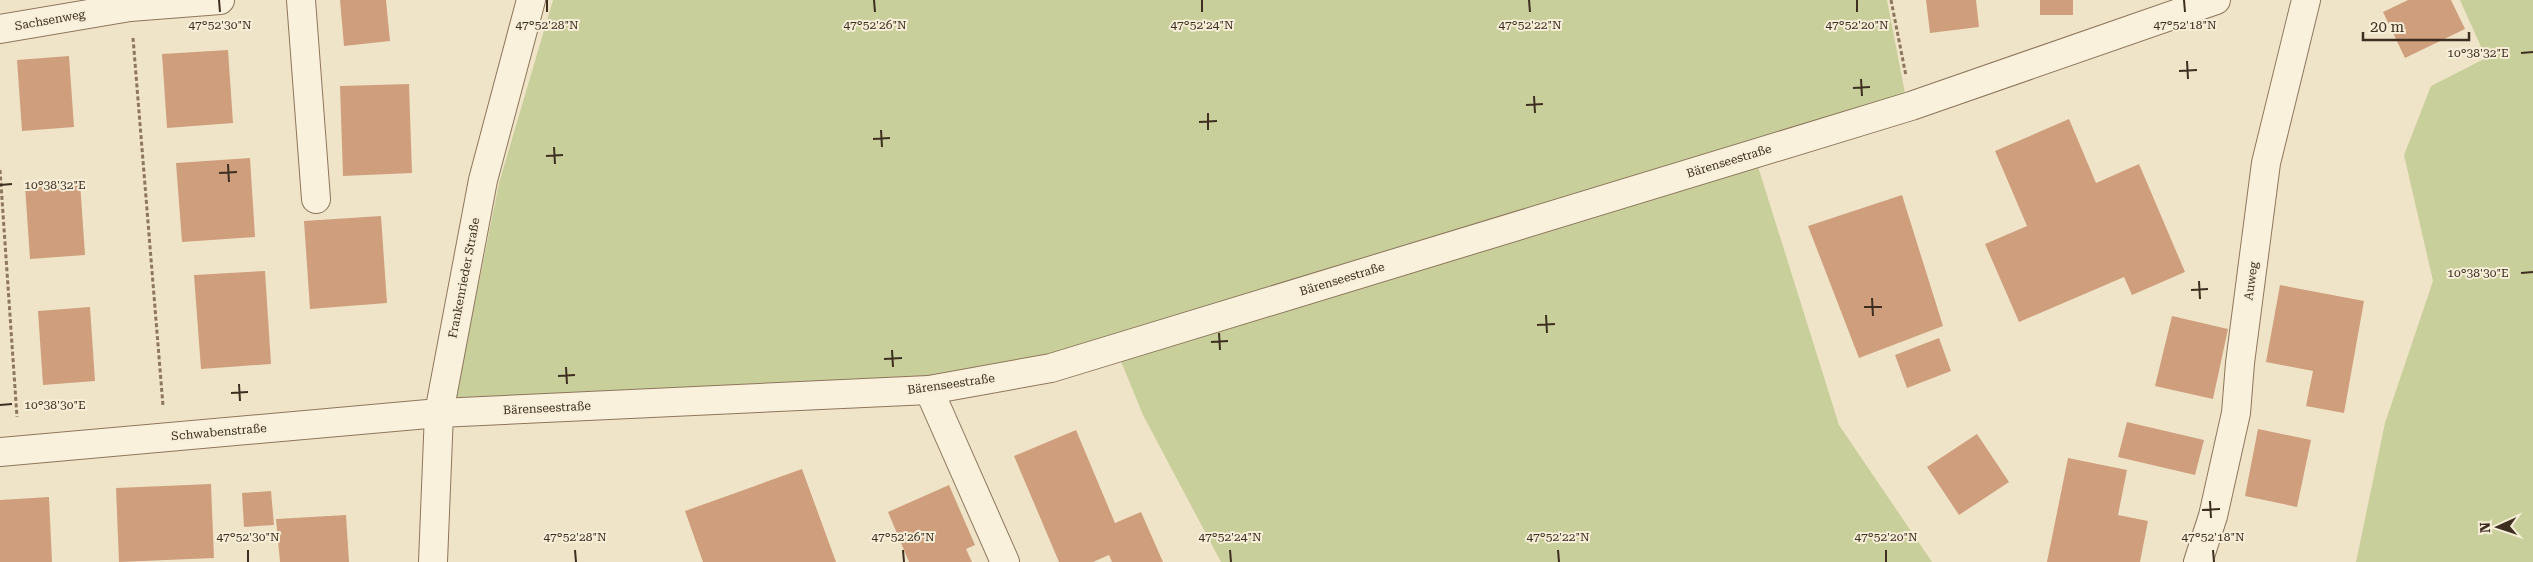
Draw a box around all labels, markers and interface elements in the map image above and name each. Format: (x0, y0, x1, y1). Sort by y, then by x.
street label: Sachsenweg (14, 7, 86, 33)
scale bar (2363, 10, 2469, 42)
text: 47°52'30"N (188, 18, 252, 32)
text: 47°52'28"N (515, 18, 579, 32)
text: 47°52'26"N (843, 18, 907, 32)
text: 47°52'24"N (1170, 18, 1234, 32)
text: 47°52'22"N (1498, 18, 1562, 32)
text: 47°52'20"N (1825, 18, 1889, 32)
text: 47°52'18"N (2153, 18, 2217, 32)
text: 20 m (2370, 18, 2405, 36)
text: 10°38'32"E (2447, 46, 2509, 60)
street label: Bärenseestraße (1685, 141, 1774, 181)
text: 10°38'32"E (24, 178, 86, 192)
street label: Frankenrieder Straße (445, 216, 483, 339)
street label: Bärenseestraße (1298, 259, 1387, 299)
street label: Auweg (2241, 261, 2261, 301)
text: 10°38'30"E (2447, 266, 2509, 280)
street label: Bärenseestraße (906, 371, 996, 397)
text: 10°38'30"E (24, 398, 86, 412)
street label: Bärenseestraße (503, 399, 592, 417)
street label: Schwabenstraße (171, 421, 268, 443)
north arrow (2473, 502, 2523, 552)
text: N (2477, 522, 2493, 533)
text: 47°52'30"N (216, 530, 280, 544)
text: 47°52'28"N (543, 530, 607, 544)
text: 47°52'26"N (871, 530, 935, 544)
text: 47°52'24"N (1198, 530, 1262, 544)
text: 47°52'22"N (1526, 530, 1590, 544)
text: 47°52'20"N (1854, 530, 1918, 544)
text: 47°52'18"N (2181, 530, 2245, 544)

